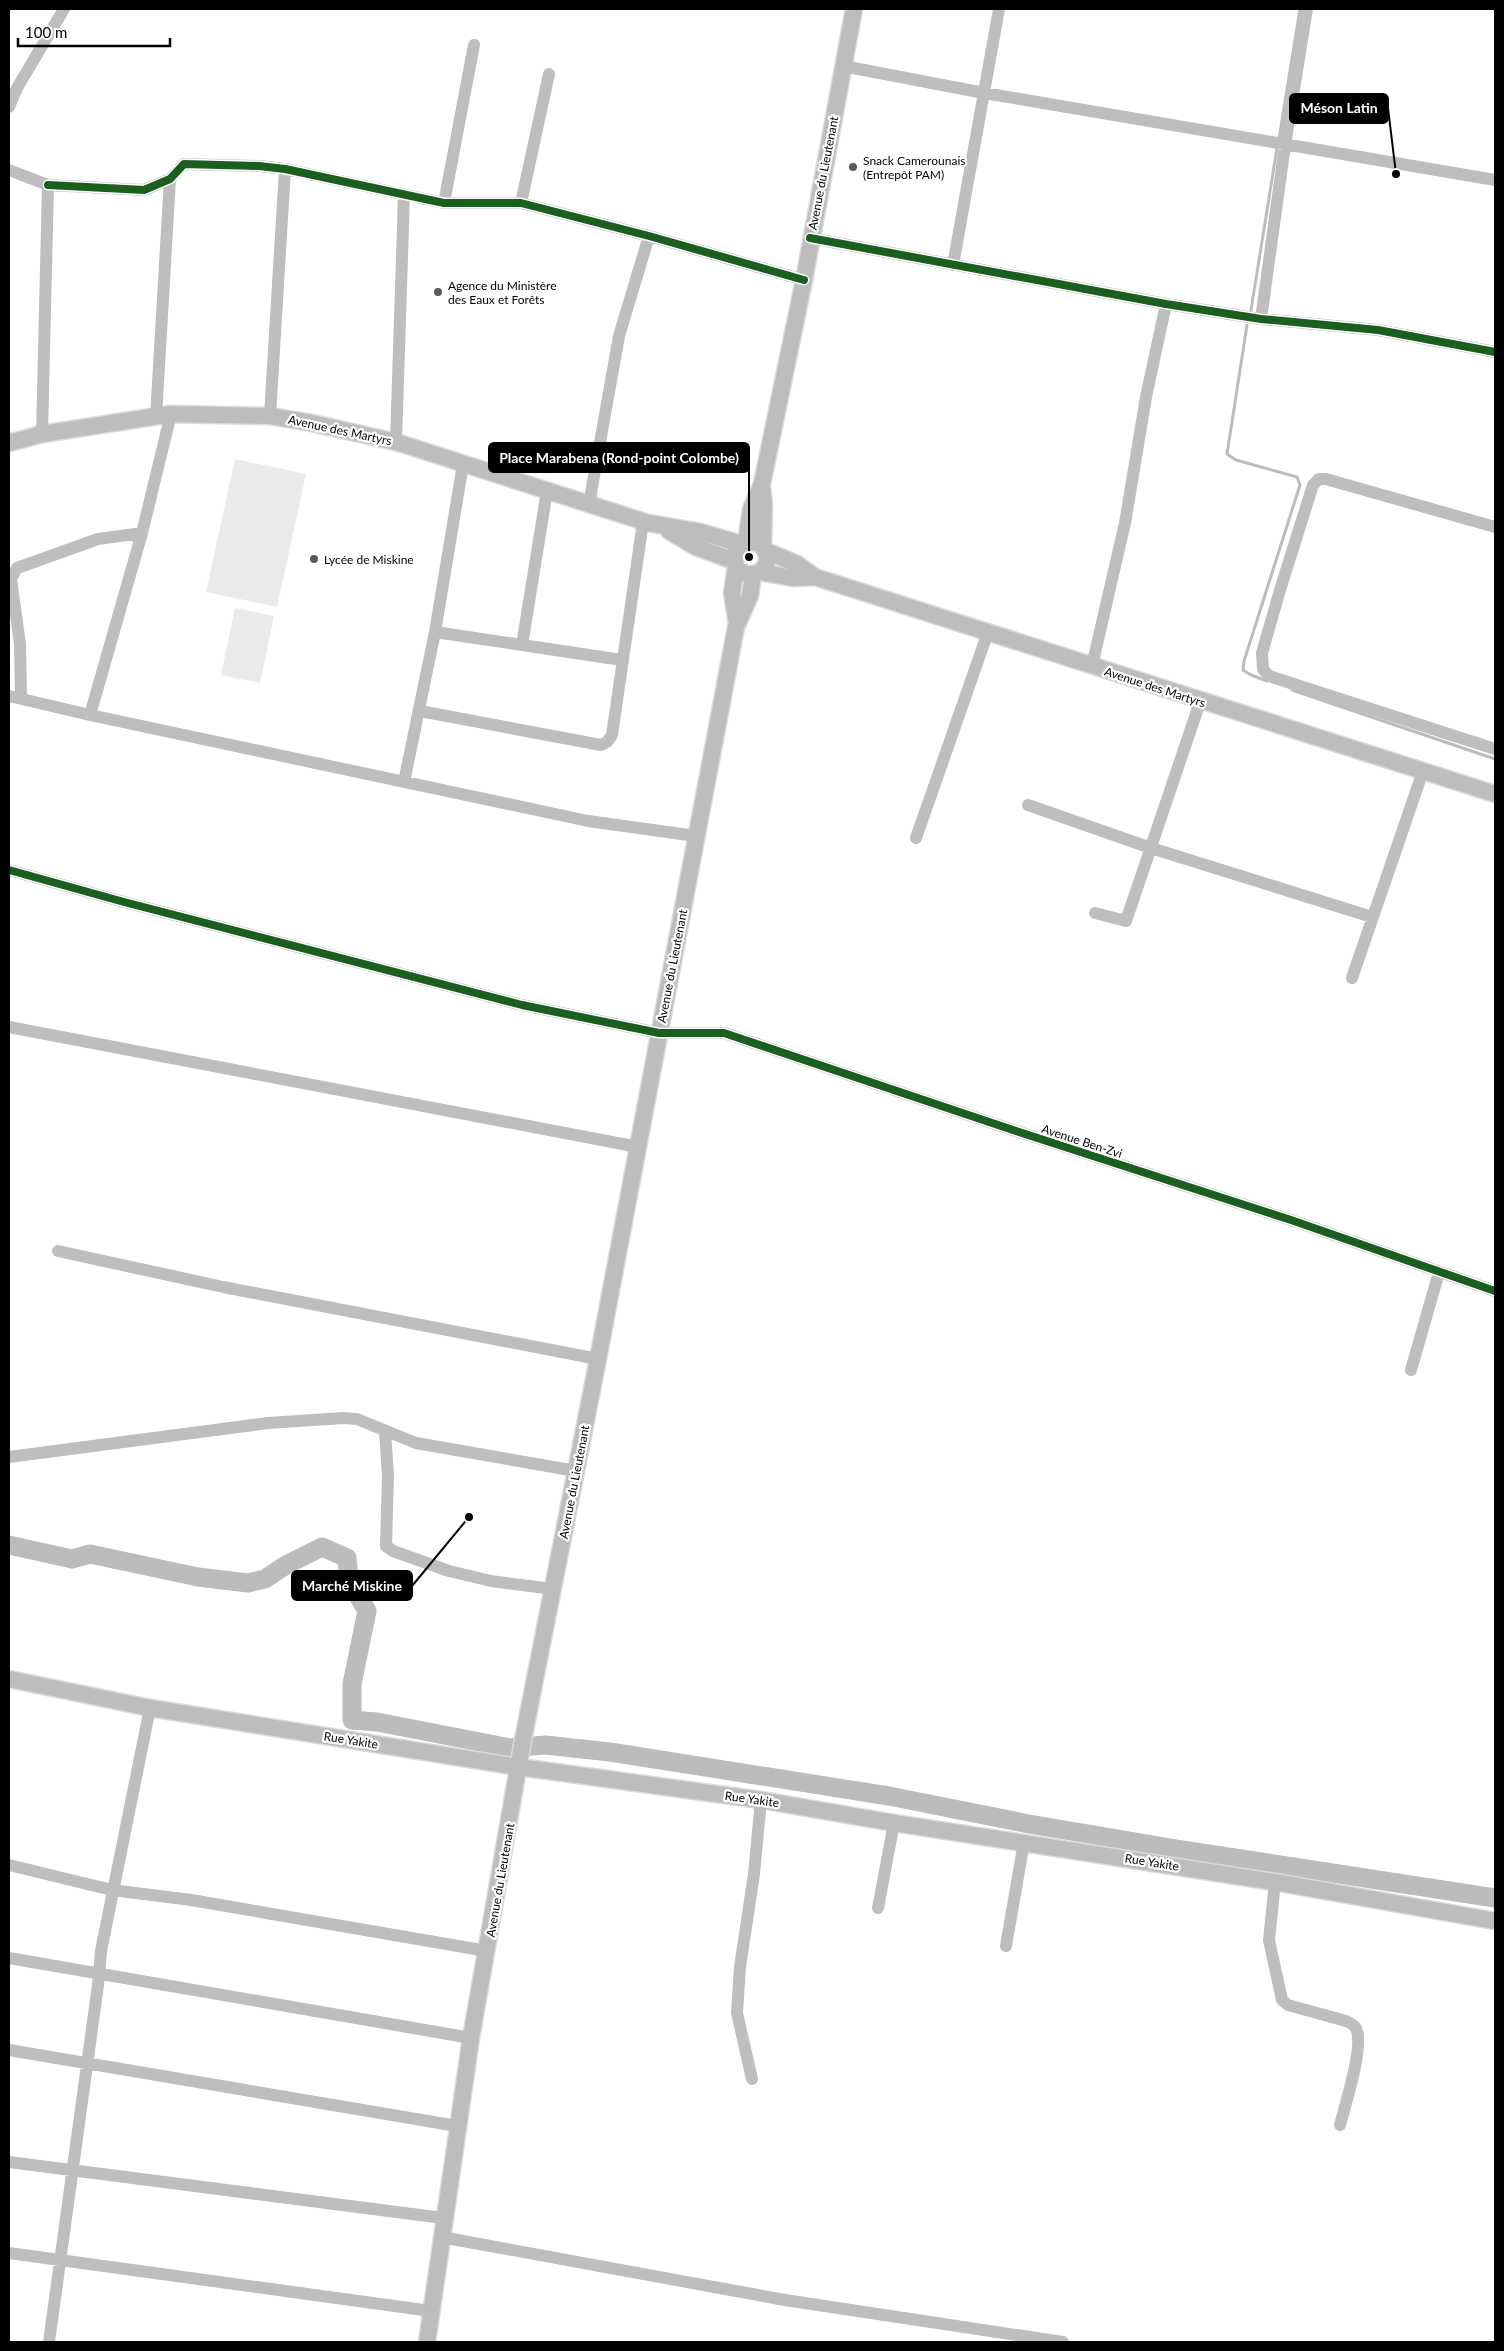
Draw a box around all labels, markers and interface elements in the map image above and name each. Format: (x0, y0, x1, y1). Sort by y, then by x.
scale bar (18, 15, 170, 47)
text: 100 m (25, 23, 67, 41)
callout: Méson Latin (1290, 94, 1388, 123)
text: Méson Latin (1300, 99, 1378, 116)
street label: Avenue du Lieutenant (805, 114, 842, 231)
place label: Snack Camerounais (Entrepôt PAM) (863, 153, 965, 182)
marker: Snack Camerounais (Entrepôt PAM) (847, 161, 859, 173)
place label: Agence du Ministère des Eaux et Forêts (448, 278, 557, 307)
marker: Agence du Ministère des Eaux et Forêts (432, 286, 444, 298)
street label: Avenue des Martyrs (287, 412, 393, 448)
callout: Place Marabena (Rond-point Colombe) (489, 443, 749, 472)
text: Place Marabena (Rond-point Colombe) (499, 449, 739, 466)
place label: Lycée de Miskine (324, 552, 414, 567)
marker: Lycée de Miskine (308, 553, 320, 565)
street label: Avenue des Martyrs (1103, 664, 1207, 710)
street label: Avenue du Lieutenant (654, 907, 691, 1024)
street label: Avenue Ben-Zvi (1040, 1121, 1124, 1161)
street label: Avenue du Lieutenant (556, 1423, 593, 1540)
callout: Marché Miskine (292, 1571, 412, 1600)
text: Marché Miskine (302, 1577, 402, 1594)
street label: Rue Yakite (323, 1728, 379, 1752)
street label: Rue Yakite (724, 1788, 780, 1810)
street label: Avenue du Lieutenant (483, 1821, 518, 1938)
street label: Rue Yakite (1124, 1850, 1180, 1874)

